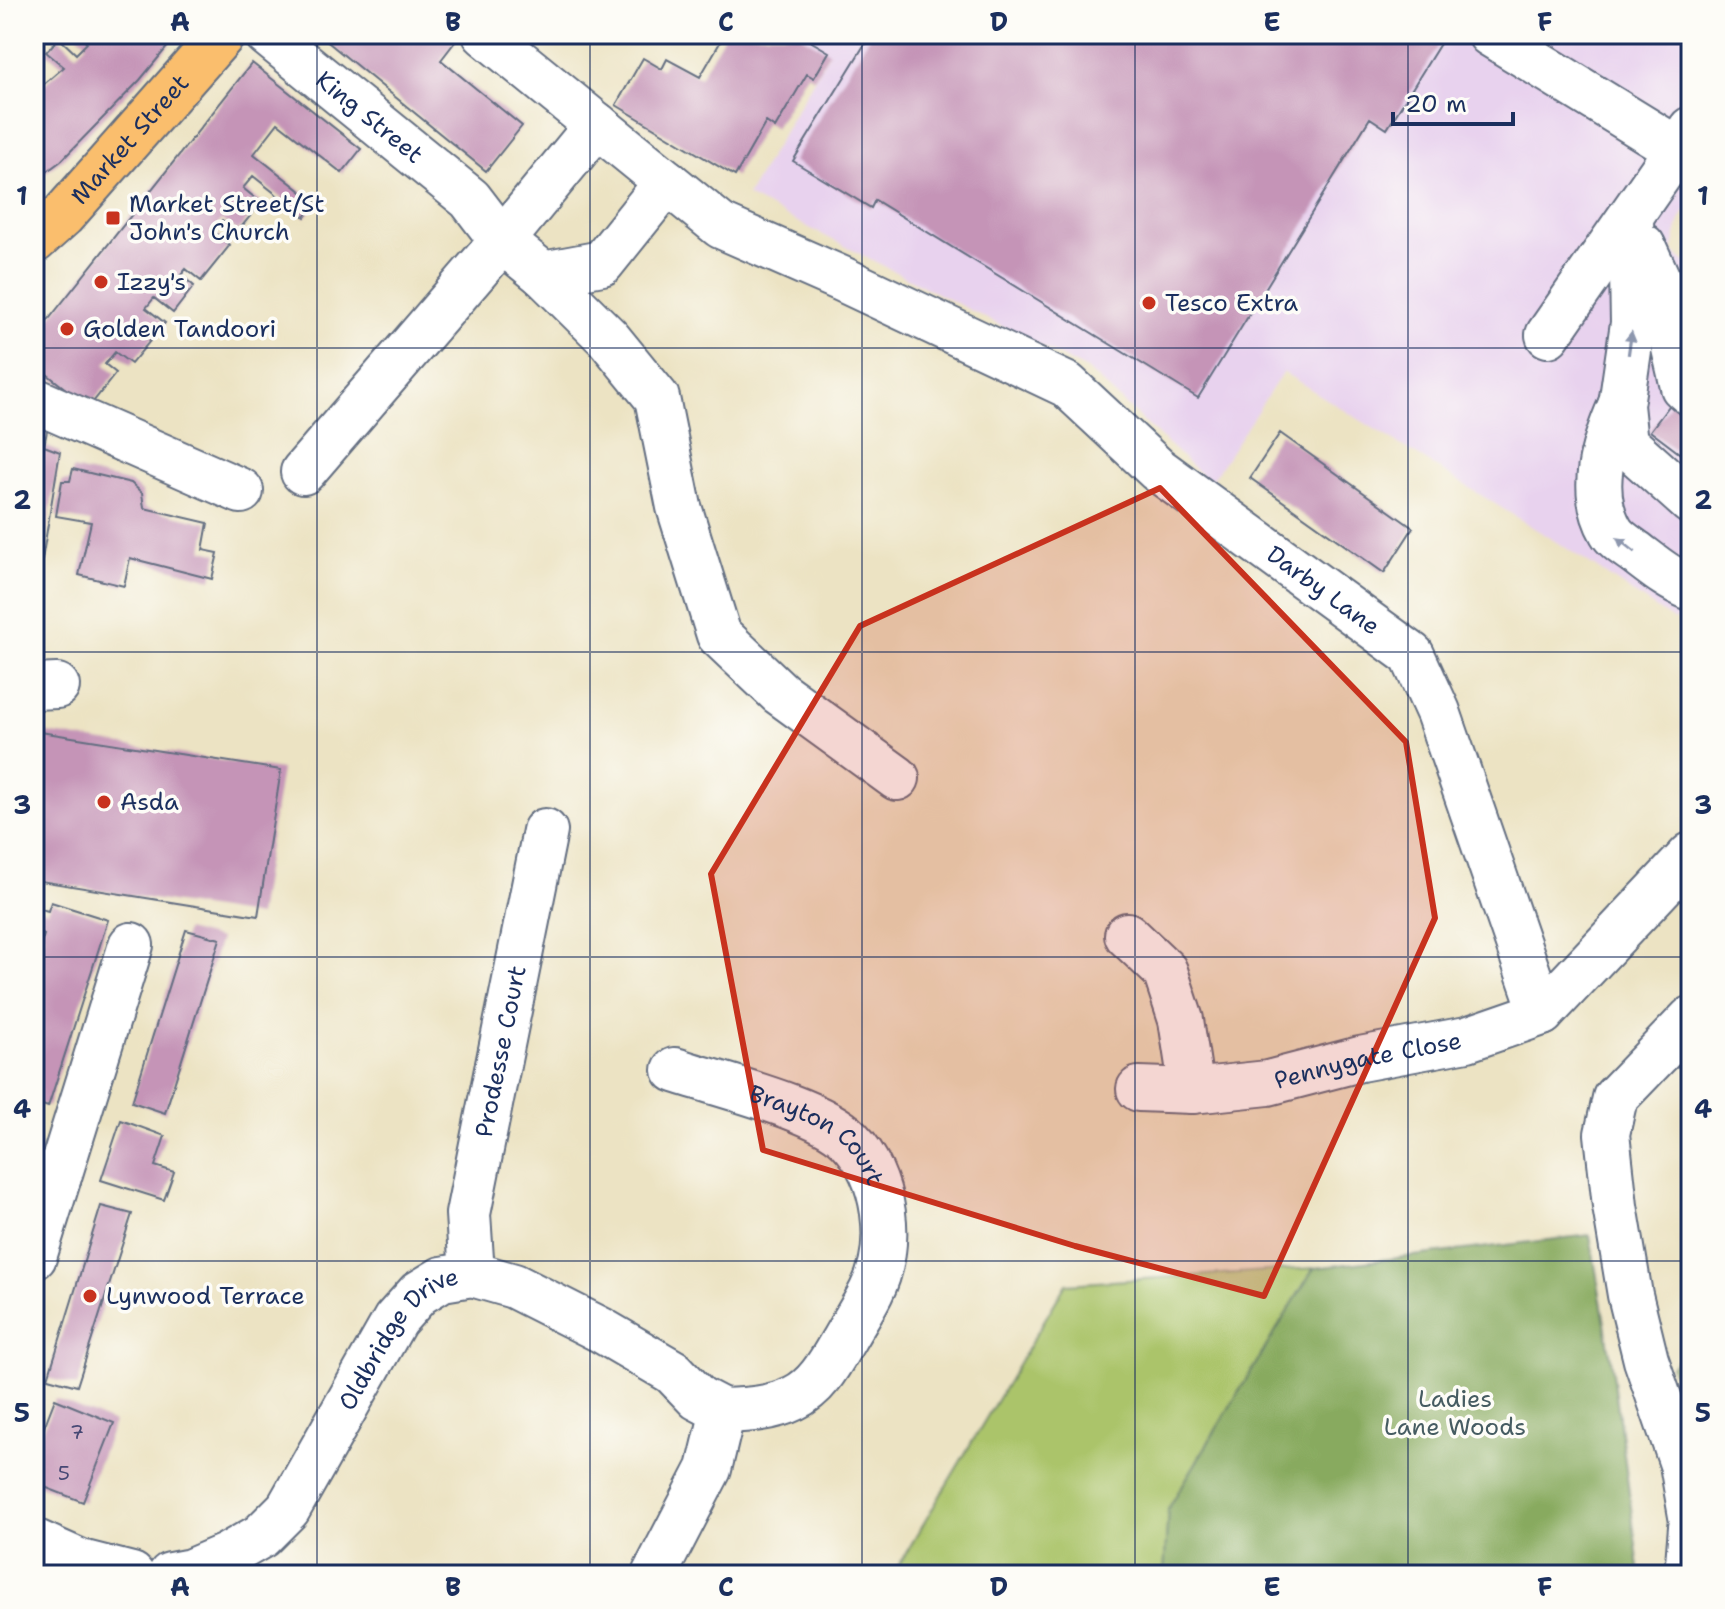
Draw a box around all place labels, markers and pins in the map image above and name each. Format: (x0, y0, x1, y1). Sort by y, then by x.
place label: Market Street/St John's Church (129, 188, 325, 248)
marker: Market Street/St John's Church (104, 209, 122, 227)
place label: Izzy's (117, 266, 186, 298)
marker: Izzy's (92, 273, 110, 291)
place label: Tesco Extra (1165, 287, 1298, 319)
marker: Tesco Extra (1140, 294, 1158, 312)
place label: Golden Tandoori (83, 313, 276, 345)
marker: Golden Tandoori (58, 320, 76, 338)
place label: Asda (120, 786, 179, 818)
marker: Asda (95, 793, 113, 811)
place label: Lynwood Terrace (106, 1280, 305, 1312)
marker: Lynwood Terrace (81, 1287, 99, 1305)

